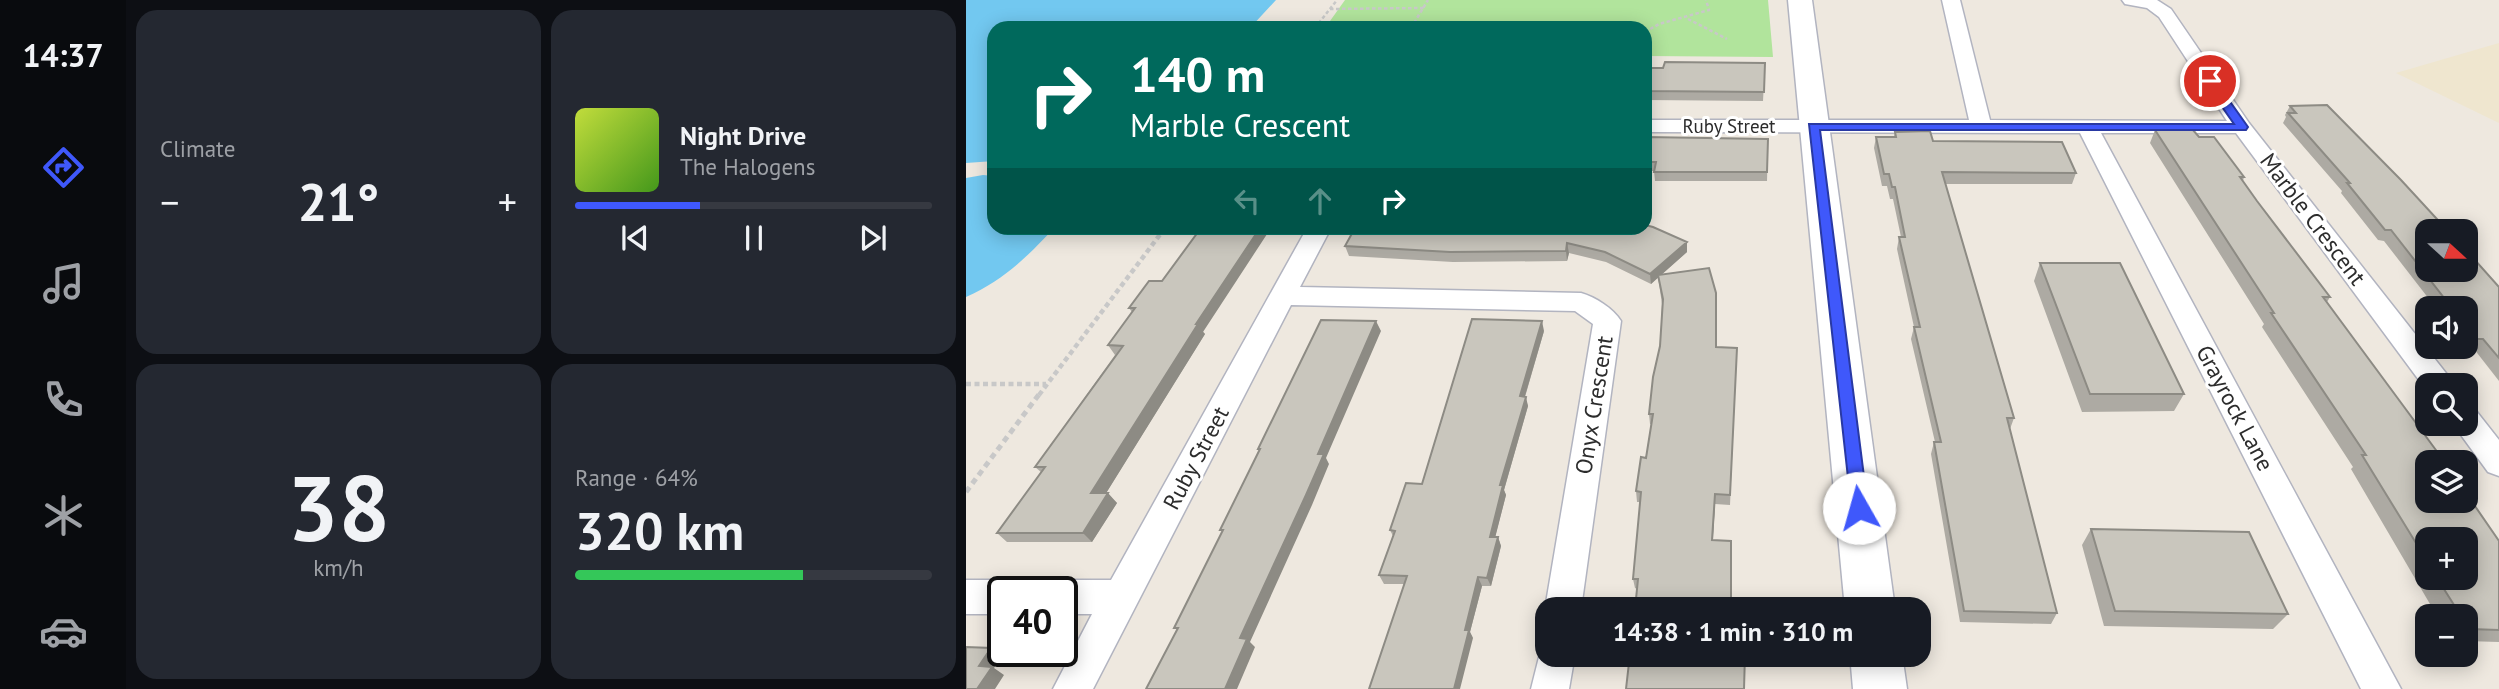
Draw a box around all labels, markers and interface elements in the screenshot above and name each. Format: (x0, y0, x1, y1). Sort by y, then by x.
text: 14:37 (22, 34, 104, 76)
text: 140 m (1130, 42, 1265, 106)
icon: right (1015, 49, 1106, 140)
pin (2180, 51, 2240, 111)
icon: arrive (2191, 62, 2229, 100)
text: Marble Crescent (1130, 104, 1350, 146)
street label: Ruby Street (1682, 114, 1776, 138)
text: Night Drive (680, 119, 806, 152)
text: Climate (160, 134, 235, 163)
icon: directions (39, 143, 88, 192)
street label: Marble Crescent (2254, 147, 2373, 291)
text: The Halogens (680, 152, 815, 181)
text: 21° (298, 168, 379, 235)
text: − (160, 177, 179, 226)
text: + (498, 177, 517, 226)
icon: left (1228, 182, 1266, 220)
icon: ahead (1301, 182, 1339, 220)
icon: right (1374, 182, 1412, 220)
icon: previous (616, 219, 654, 257)
icon: pause (735, 219, 773, 257)
icon: next (854, 219, 892, 257)
north arrow (2415, 219, 2478, 282)
map controls (2415, 219, 2478, 667)
icon: music (39, 259, 88, 308)
button: sound (2415, 296, 2478, 359)
street label: Onyx Crescent (1568, 333, 1619, 476)
street label: Grayrock Lane (2190, 340, 2281, 476)
button: search (2415, 373, 2478, 436)
icon: phone (39, 375, 88, 424)
street label: Ruby Street (1156, 401, 1235, 514)
text: 38 (287, 448, 390, 566)
button: layers (2415, 450, 2478, 513)
text: Range · 64% (575, 463, 698, 492)
position arrow (1822, 471, 1896, 545)
icon: climate (39, 491, 88, 540)
text: 320 km (575, 497, 744, 564)
button: + (2415, 527, 2478, 590)
text: km/h (313, 553, 364, 582)
speed limit sign: 40 (987, 576, 1078, 667)
button: − (2415, 604, 2478, 667)
icon: car (39, 607, 88, 656)
text: 14:38 · 1 min · 310 m (1613, 615, 1853, 648)

